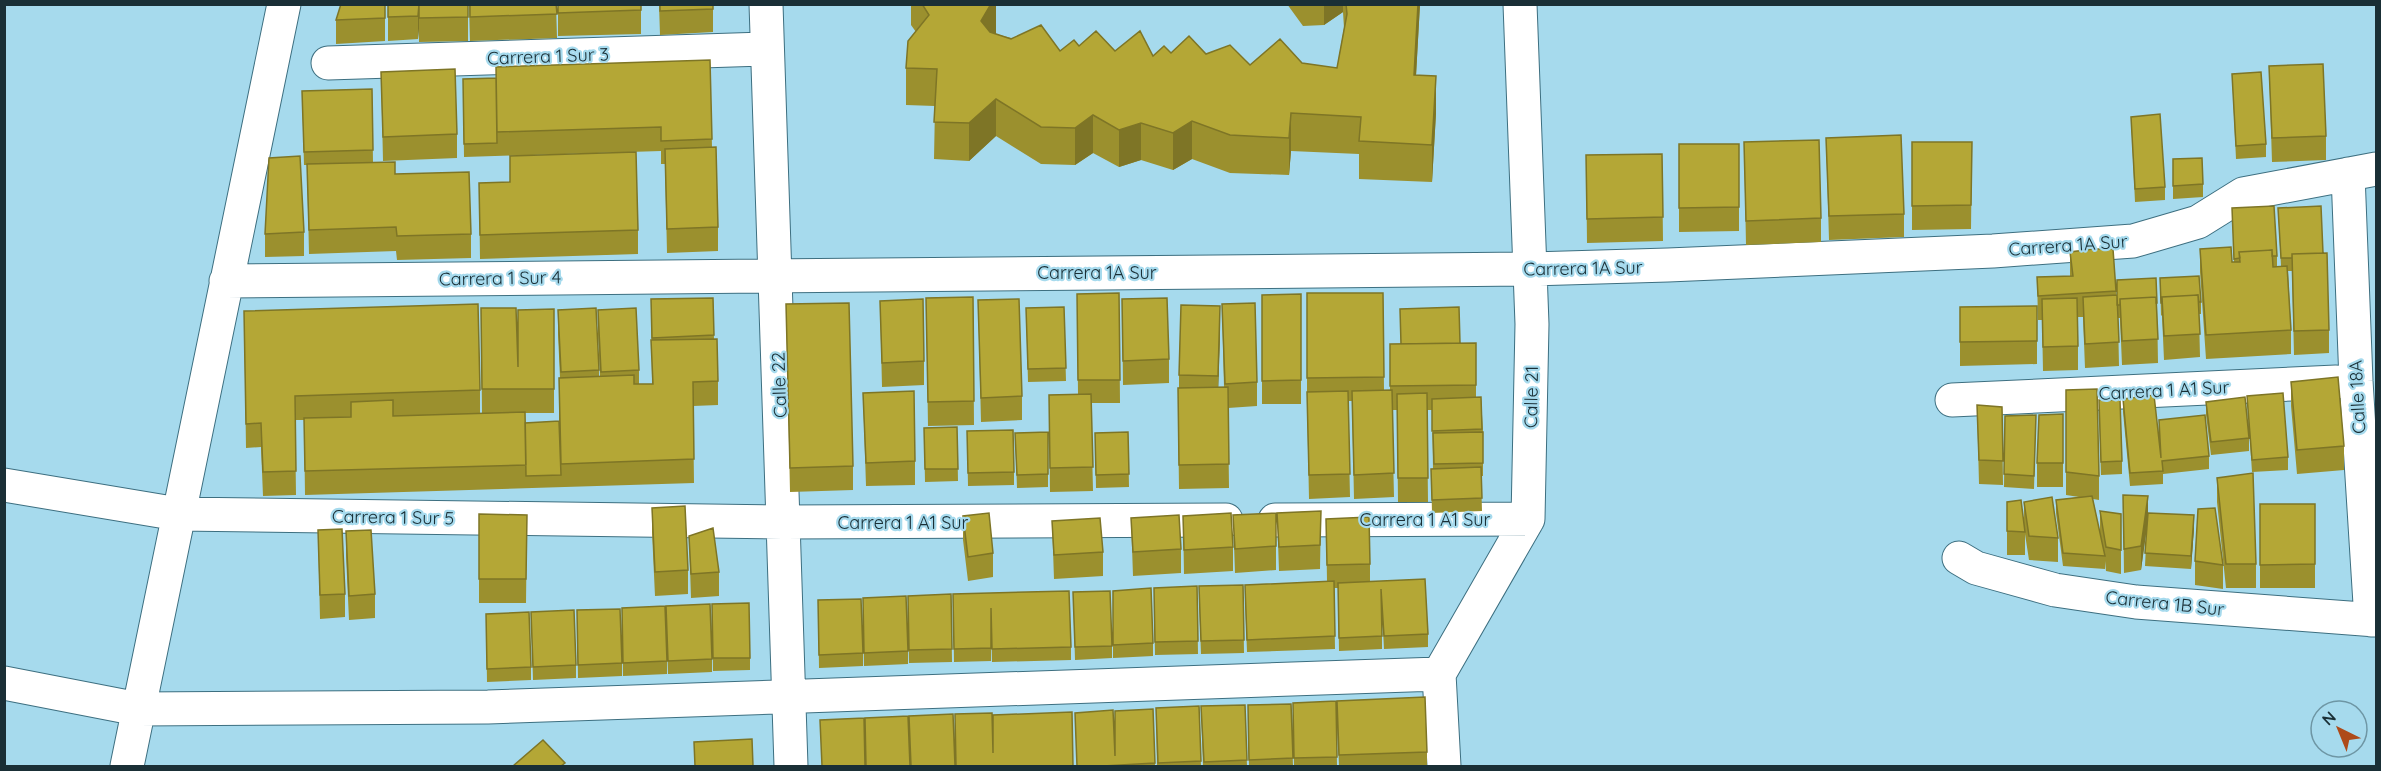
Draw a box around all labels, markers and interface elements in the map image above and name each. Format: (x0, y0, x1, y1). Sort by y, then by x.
street label: Carrera 1 Sur 3 (487, 42, 609, 70)
street label: Carrera 1A Sur (2008, 229, 2128, 261)
street label: Carrera 1A Sur (1523, 255, 1643, 281)
street label: Carrera 1A Sur (1037, 261, 1157, 284)
street label: Carrera 1 Sur 4 (439, 265, 561, 291)
street label: Calle 22 (766, 352, 792, 418)
street label: Calle 18A (2344, 359, 2370, 434)
street label: Calle 21 (1519, 366, 1543, 428)
street label: Carrera 1 A1 Sur (2098, 375, 2230, 405)
street label: Carrera 1 Sur 5 (332, 504, 454, 530)
street label: Carrera 1 A1 Sur (1360, 508, 1491, 531)
street label: Carrera 1 A1 Sur (838, 511, 969, 534)
street label: Carrera 1B Sur (2104, 585, 2226, 621)
north arrow (2309, 699, 2369, 759)
text: N (2318, 707, 2340, 729)

